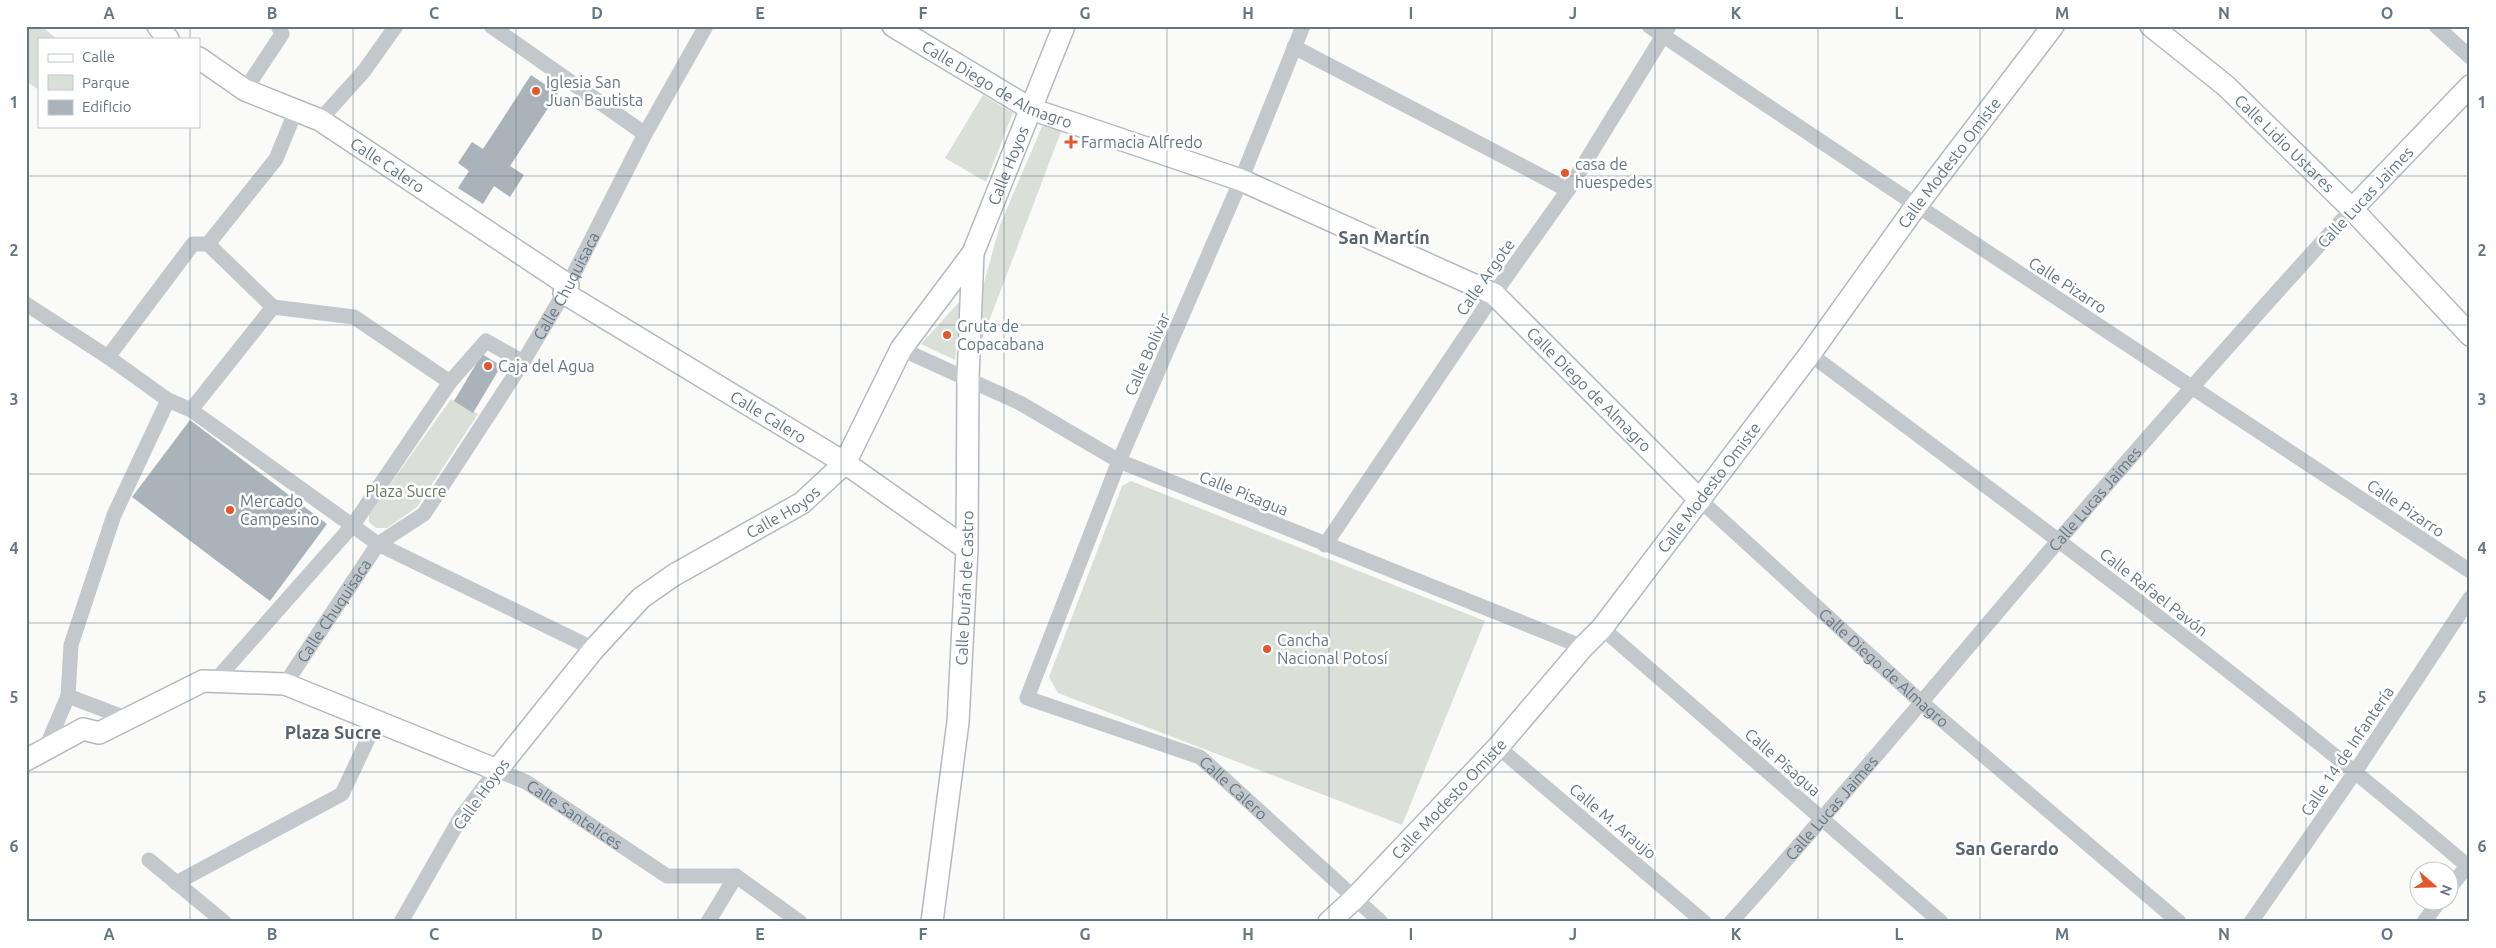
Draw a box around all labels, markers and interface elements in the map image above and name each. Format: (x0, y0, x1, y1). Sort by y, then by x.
text: A (103, 4, 115, 22)
text: B (267, 4, 277, 22)
text: C (429, 4, 439, 22)
text: D (591, 4, 603, 22)
text: E (755, 4, 765, 22)
text: F (919, 4, 928, 22)
text: G (1079, 4, 1091, 22)
text: H (1242, 4, 1254, 22)
text: I (1409, 4, 1413, 22)
text: J (1569, 4, 1577, 22)
text: K (1731, 4, 1742, 22)
text: L (1895, 4, 1904, 22)
text: M (2055, 4, 2069, 22)
text: N (2218, 4, 2230, 22)
text: O (2381, 4, 2393, 22)
street label: Calle Diego de Almagro (919, 37, 1075, 131)
legend (38, 38, 200, 128)
text: Calle (82, 48, 115, 65)
place label: Iglesia San Juan Bautista (546, 73, 643, 109)
text: Parque (82, 74, 130, 91)
marker: Iglesia San Juan Bautista (530, 85, 542, 97)
street label: Calle Lidio Ustares (2231, 91, 2338, 196)
text: 1 (9, 93, 19, 111)
text: 1 (2477, 93, 2487, 111)
street label: Calle Modesto Omiste (1894, 94, 2004, 232)
text: Edificio (82, 98, 131, 115)
street label: Calle Hoyos (984, 123, 1032, 208)
place label: Farmacia Alfredo (1081, 133, 1203, 151)
street label: Calle Calero (347, 134, 428, 196)
marker: Farmacia Alfredo (1065, 136, 1077, 148)
street label: Calle Lucas Jaimes (2313, 143, 2417, 251)
place label: casa de huespedes (1575, 155, 1652, 191)
marker: casa de huespedes (1559, 167, 1571, 179)
district label: San Martín (1338, 227, 1430, 247)
street label: Calle Chuquisaca (529, 229, 603, 343)
street label: Calle Argote (1452, 235, 1518, 319)
text: 2 (9, 241, 19, 259)
text: 2 (2477, 241, 2487, 259)
street label: Calle Pizarro (2026, 253, 2110, 317)
street label: Calle Bolivar (1121, 310, 1173, 398)
place label: Gruta de Copacabana (957, 317, 1044, 353)
street label: Calle Diego de Almagro (1523, 323, 1655, 455)
marker: Gruta de Copacabana (941, 329, 953, 341)
place label: Caja del Agua (498, 357, 595, 375)
marker: Caja del Agua (482, 360, 494, 372)
street label: Calle Calero (727, 387, 810, 447)
text: 3 (9, 390, 19, 408)
text: 3 (2477, 390, 2487, 408)
street label: Calle Modesto Omiste (1654, 419, 1764, 556)
street label: Calle Lucas Jaimes (2045, 443, 2145, 555)
street label: Calle Pisagua (1197, 467, 1291, 519)
street label: Calle Pizarro (2364, 476, 2448, 540)
park label: Plaza Sucre (365, 482, 447, 500)
street label: Calle Hoyos (743, 482, 823, 542)
place label: Mercado Campesino (240, 492, 319, 528)
marker: Mercado Campesino (224, 504, 236, 516)
street label: Calle Durán de Castro (952, 510, 976, 666)
text: 4 (9, 539, 19, 557)
text: 4 (2477, 539, 2487, 557)
street label: Calle Rafael Pavón (2096, 544, 2212, 640)
street label: Calle Chuquisaca (293, 556, 374, 666)
street label: Calle Diego de Almagro (1816, 605, 1953, 731)
place label: Cancha Nacional Potosí (1277, 631, 1389, 667)
marker: Cancha Nacional Potosí (1261, 643, 1273, 655)
street label: Calle 14 de Infantería (2297, 683, 2397, 819)
text: 5 (9, 688, 19, 706)
text: 5 (2477, 688, 2487, 706)
district label: Plaza Sucre (285, 722, 381, 742)
street label: Calle Pisagua (1742, 724, 1824, 800)
street label: Calle Modesto Omiste (1388, 735, 1510, 863)
street label: Calle Calero (1196, 752, 1271, 823)
street label: Calle Lucas Jaimes (1781, 752, 1881, 864)
street label: Calle Hoyos (449, 755, 513, 833)
street label: Calle Santelices (523, 776, 626, 853)
street label: Calle M. Araujo (1566, 780, 1660, 862)
text: 6 (9, 837, 19, 855)
text: 6 (2477, 837, 2487, 855)
district label: San Gerardo (1955, 838, 2059, 858)
north arrow (2408, 860, 2458, 910)
text: N (2437, 883, 2456, 898)
text: A (103, 925, 115, 943)
text: B (267, 925, 277, 943)
text: C (429, 925, 439, 943)
text: D (591, 925, 603, 943)
text: E (755, 925, 765, 943)
text: F (919, 925, 928, 943)
text: G (1079, 925, 1091, 943)
text: H (1242, 925, 1254, 943)
text: I (1409, 925, 1413, 943)
text: J (1569, 925, 1577, 943)
text: K (1731, 925, 1742, 943)
text: L (1895, 925, 1904, 943)
text: M (2055, 925, 2069, 943)
text: N (2218, 925, 2230, 943)
text: O (2381, 925, 2393, 943)

